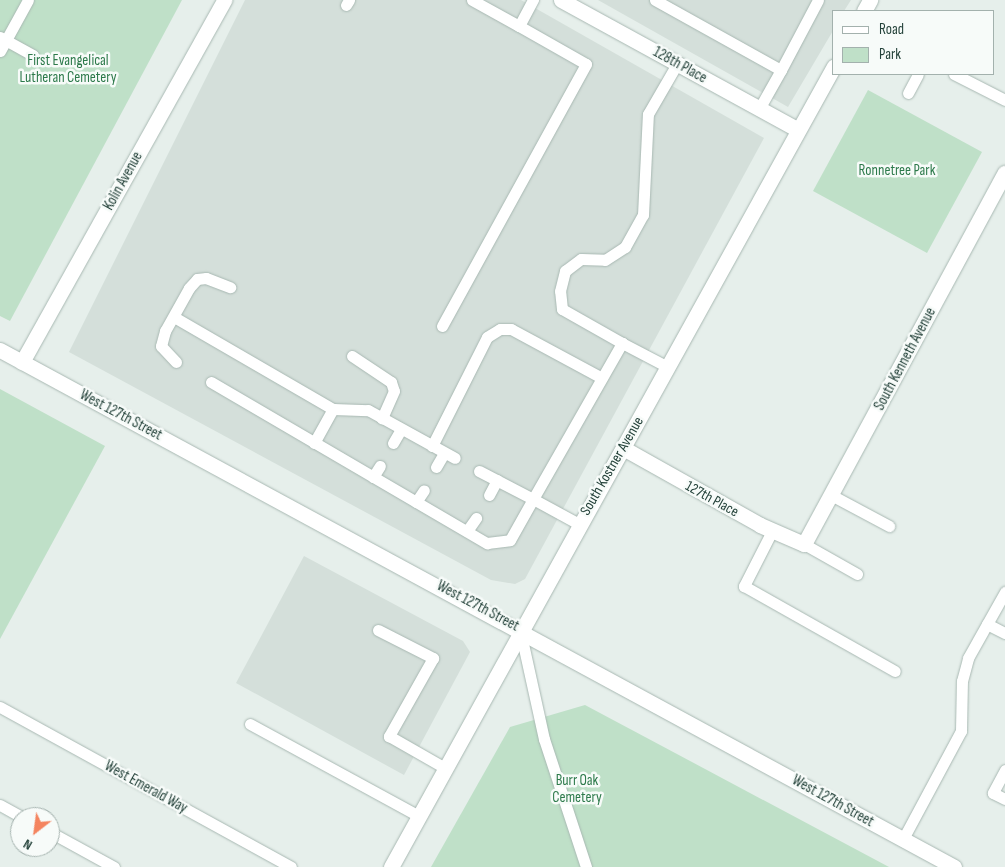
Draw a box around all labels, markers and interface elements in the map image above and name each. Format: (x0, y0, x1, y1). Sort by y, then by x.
legend (832, 10, 995, 75)
text: Road (879, 20, 904, 39)
street label: 128th Place (650, 43, 710, 87)
text: Park (879, 45, 901, 64)
park label: First Evangelical Lutheran Cemetery (20, 51, 116, 86)
street label: Kolin Avenue (100, 149, 146, 213)
park label: Ronnetree Park (859, 162, 935, 180)
street label: South Kenneth Avenue (870, 305, 940, 413)
street label: West 127th Street (77, 386, 165, 444)
street label: South Kostner Avenue (577, 414, 647, 518)
street label: 127th Place (682, 477, 742, 521)
street label: West 127th Street (434, 577, 522, 635)
street label: West Emerald Way (101, 757, 191, 817)
park label: Burr Oak Cemetery (552, 771, 602, 806)
street label: West 127th Street (789, 771, 877, 831)
north arrow (10, 807, 60, 857)
text: N (20, 835, 35, 854)

